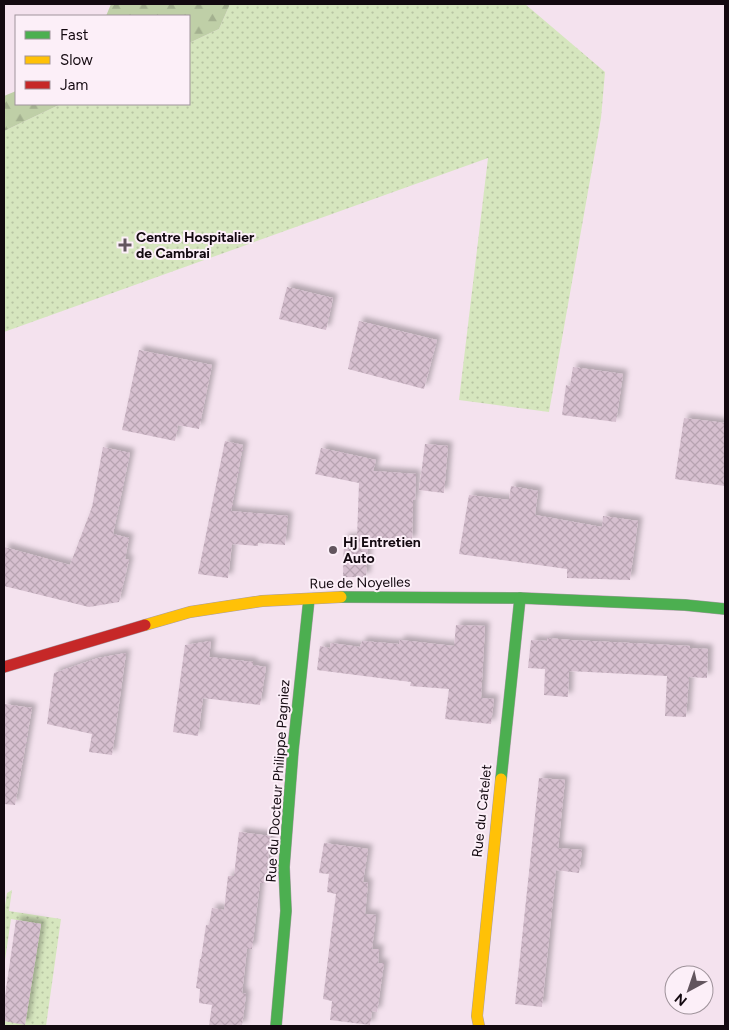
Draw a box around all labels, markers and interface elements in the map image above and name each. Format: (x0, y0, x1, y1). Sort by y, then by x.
legend (15, 15, 190, 105)
text: Fast (60, 26, 89, 44)
text: Slow (60, 51, 93, 69)
text: Jam (60, 76, 88, 94)
place label: Centre Hospitalier de Cambrai (136, 229, 255, 262)
marker: Centre Hospitalier de Cambrai (118, 238, 132, 252)
place label: Hj Entretien Auto (343, 534, 421, 567)
marker: Hj Entretien Auto (327, 544, 339, 556)
street label: Rue de Noyelles (309, 574, 411, 592)
street label: Rue du Docteur Philippe Pagniez (262, 679, 294, 883)
street label: Rue du Catelet (469, 764, 495, 858)
north arrow (664, 965, 714, 1015)
text: N (671, 990, 691, 1010)

